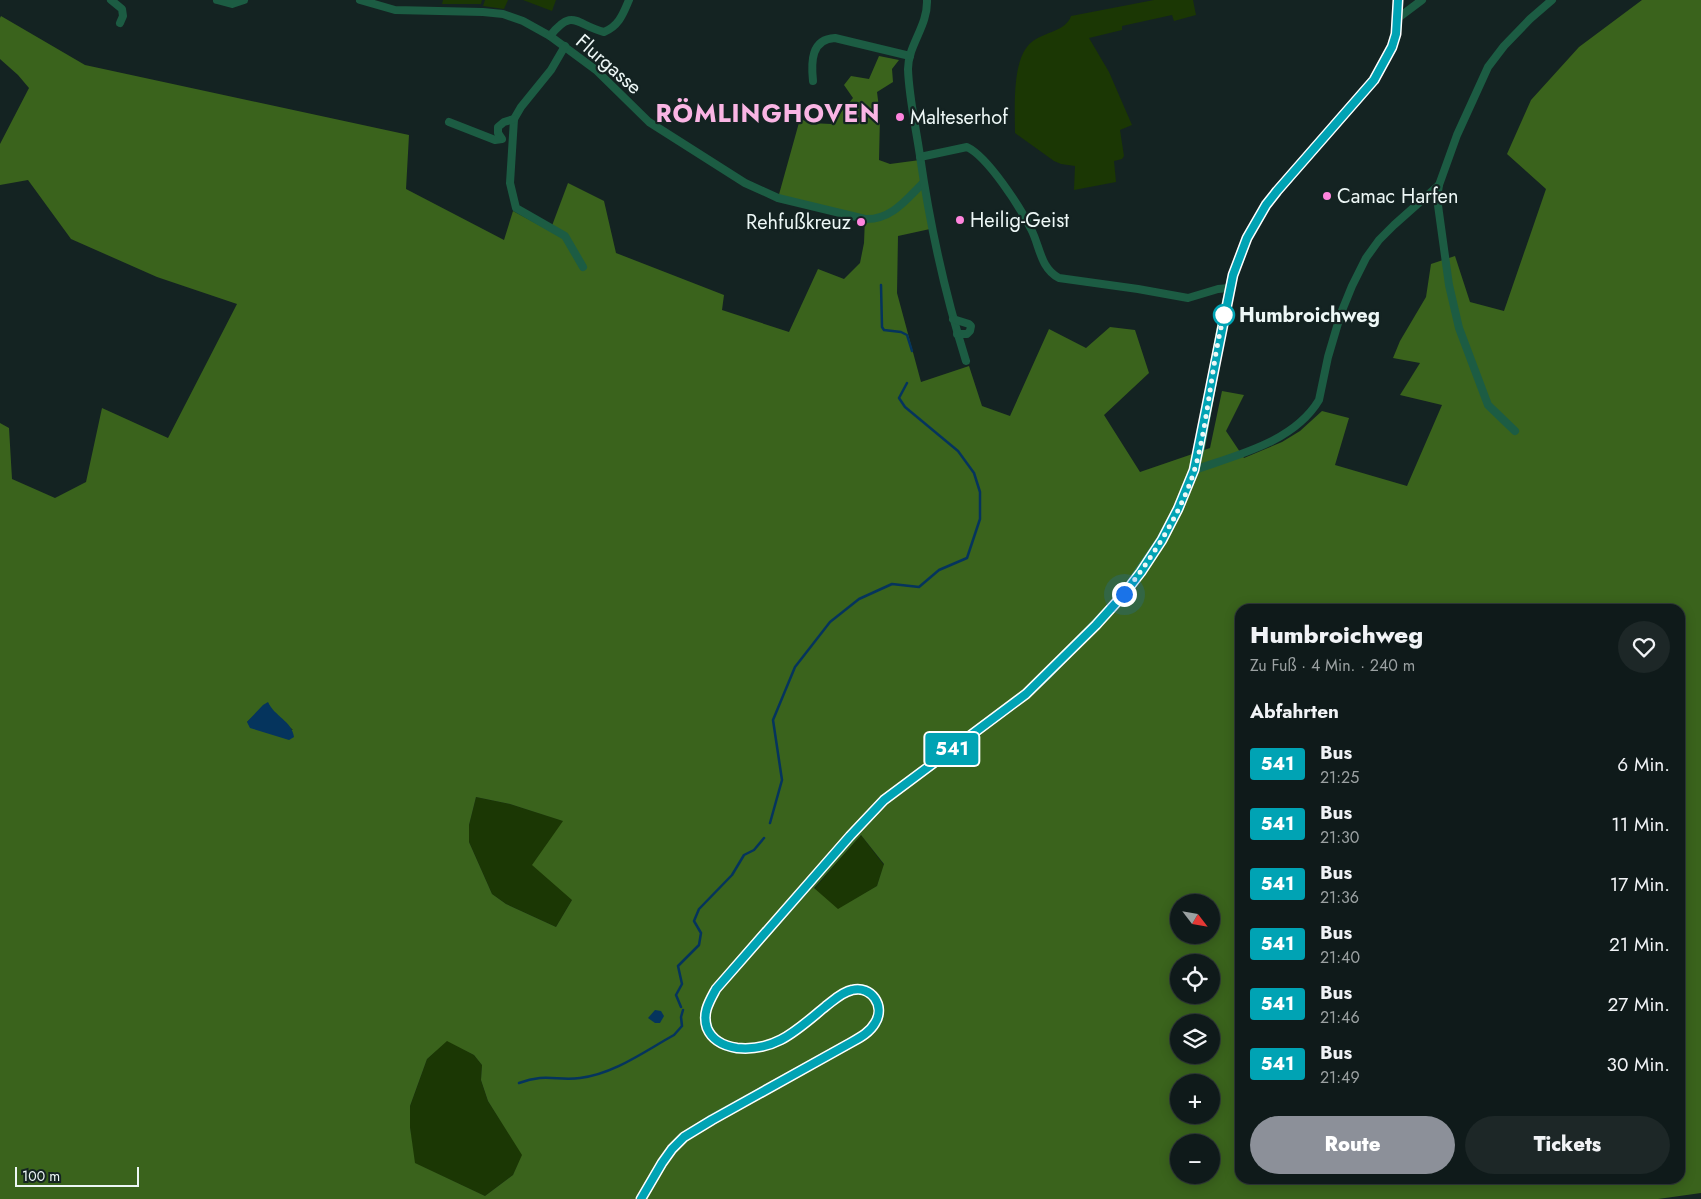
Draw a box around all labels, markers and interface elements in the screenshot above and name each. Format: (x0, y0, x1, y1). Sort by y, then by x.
street label: Flurgasse (569, 27, 648, 101)
district label: RÖMLINGHOVEN (655, 95, 881, 131)
place label: Malteserhof (910, 103, 1009, 132)
marker: Malteserhof (894, 111, 906, 123)
place label: Camac Harfen (1337, 182, 1458, 211)
marker: Camac Harfen (1321, 190, 1333, 202)
place label: Heilig-Geist (970, 206, 1069, 235)
place label: Rehfußkreuz (746, 208, 851, 237)
marker: Heilig-Geist (954, 214, 966, 226)
marker: Rehfußkreuz (855, 216, 867, 228)
place label: Humbroichweg (1239, 301, 1380, 330)
marker: Humbroichweg (1213, 304, 1235, 326)
your location (1112, 582, 1137, 607)
text: Humbroichweg (1250, 617, 1423, 652)
button: heart (1618, 621, 1670, 673)
text: Zu Fuß · 4 Min. · 240 m (1250, 654, 1415, 677)
text: Abfahrten (1250, 698, 1339, 725)
line badge: 541 (923, 733, 981, 765)
text: 541 (935, 736, 969, 762)
text: Bus (1320, 739, 1352, 766)
text: 541 (1261, 751, 1294, 777)
text: 6 Min. (1617, 751, 1670, 778)
text: 21:25 (1320, 766, 1359, 789)
text: Bus (1320, 799, 1352, 826)
text: 541 (1261, 811, 1294, 837)
text: 11 Min. (1611, 811, 1670, 838)
text: 21:30 (1320, 826, 1359, 849)
text: Bus (1320, 859, 1352, 886)
text: 541 (1261, 871, 1294, 897)
text: 17 Min. (1610, 871, 1670, 898)
text: 21:36 (1320, 886, 1359, 909)
north arrow (1170, 894, 1220, 944)
map controls (1170, 894, 1220, 1184)
text: Bus (1320, 919, 1352, 946)
text: 541 (1261, 931, 1294, 957)
text: 21 Min. (1609, 931, 1670, 958)
text: 21:40 (1320, 946, 1360, 969)
button: locate (1170, 954, 1220, 1004)
text: Bus (1320, 979, 1352, 1006)
text: 541 (1261, 991, 1294, 1017)
text: 27 Min. (1608, 991, 1670, 1018)
text: 21:46 (1320, 1006, 1360, 1029)
button: layers (1170, 1014, 1220, 1064)
text: Bus (1320, 1039, 1352, 1066)
text: 541 (1261, 1051, 1294, 1077)
text: 30 Min. (1607, 1051, 1670, 1078)
text: 21:49 (1320, 1066, 1360, 1089)
button: + (1170, 1074, 1220, 1124)
button: Route (1250, 1116, 1455, 1174)
button: Tickets (1465, 1116, 1670, 1174)
button: − (1170, 1134, 1220, 1184)
scale bar (15, 1164, 139, 1187)
text: 100 m (22, 1166, 60, 1186)

